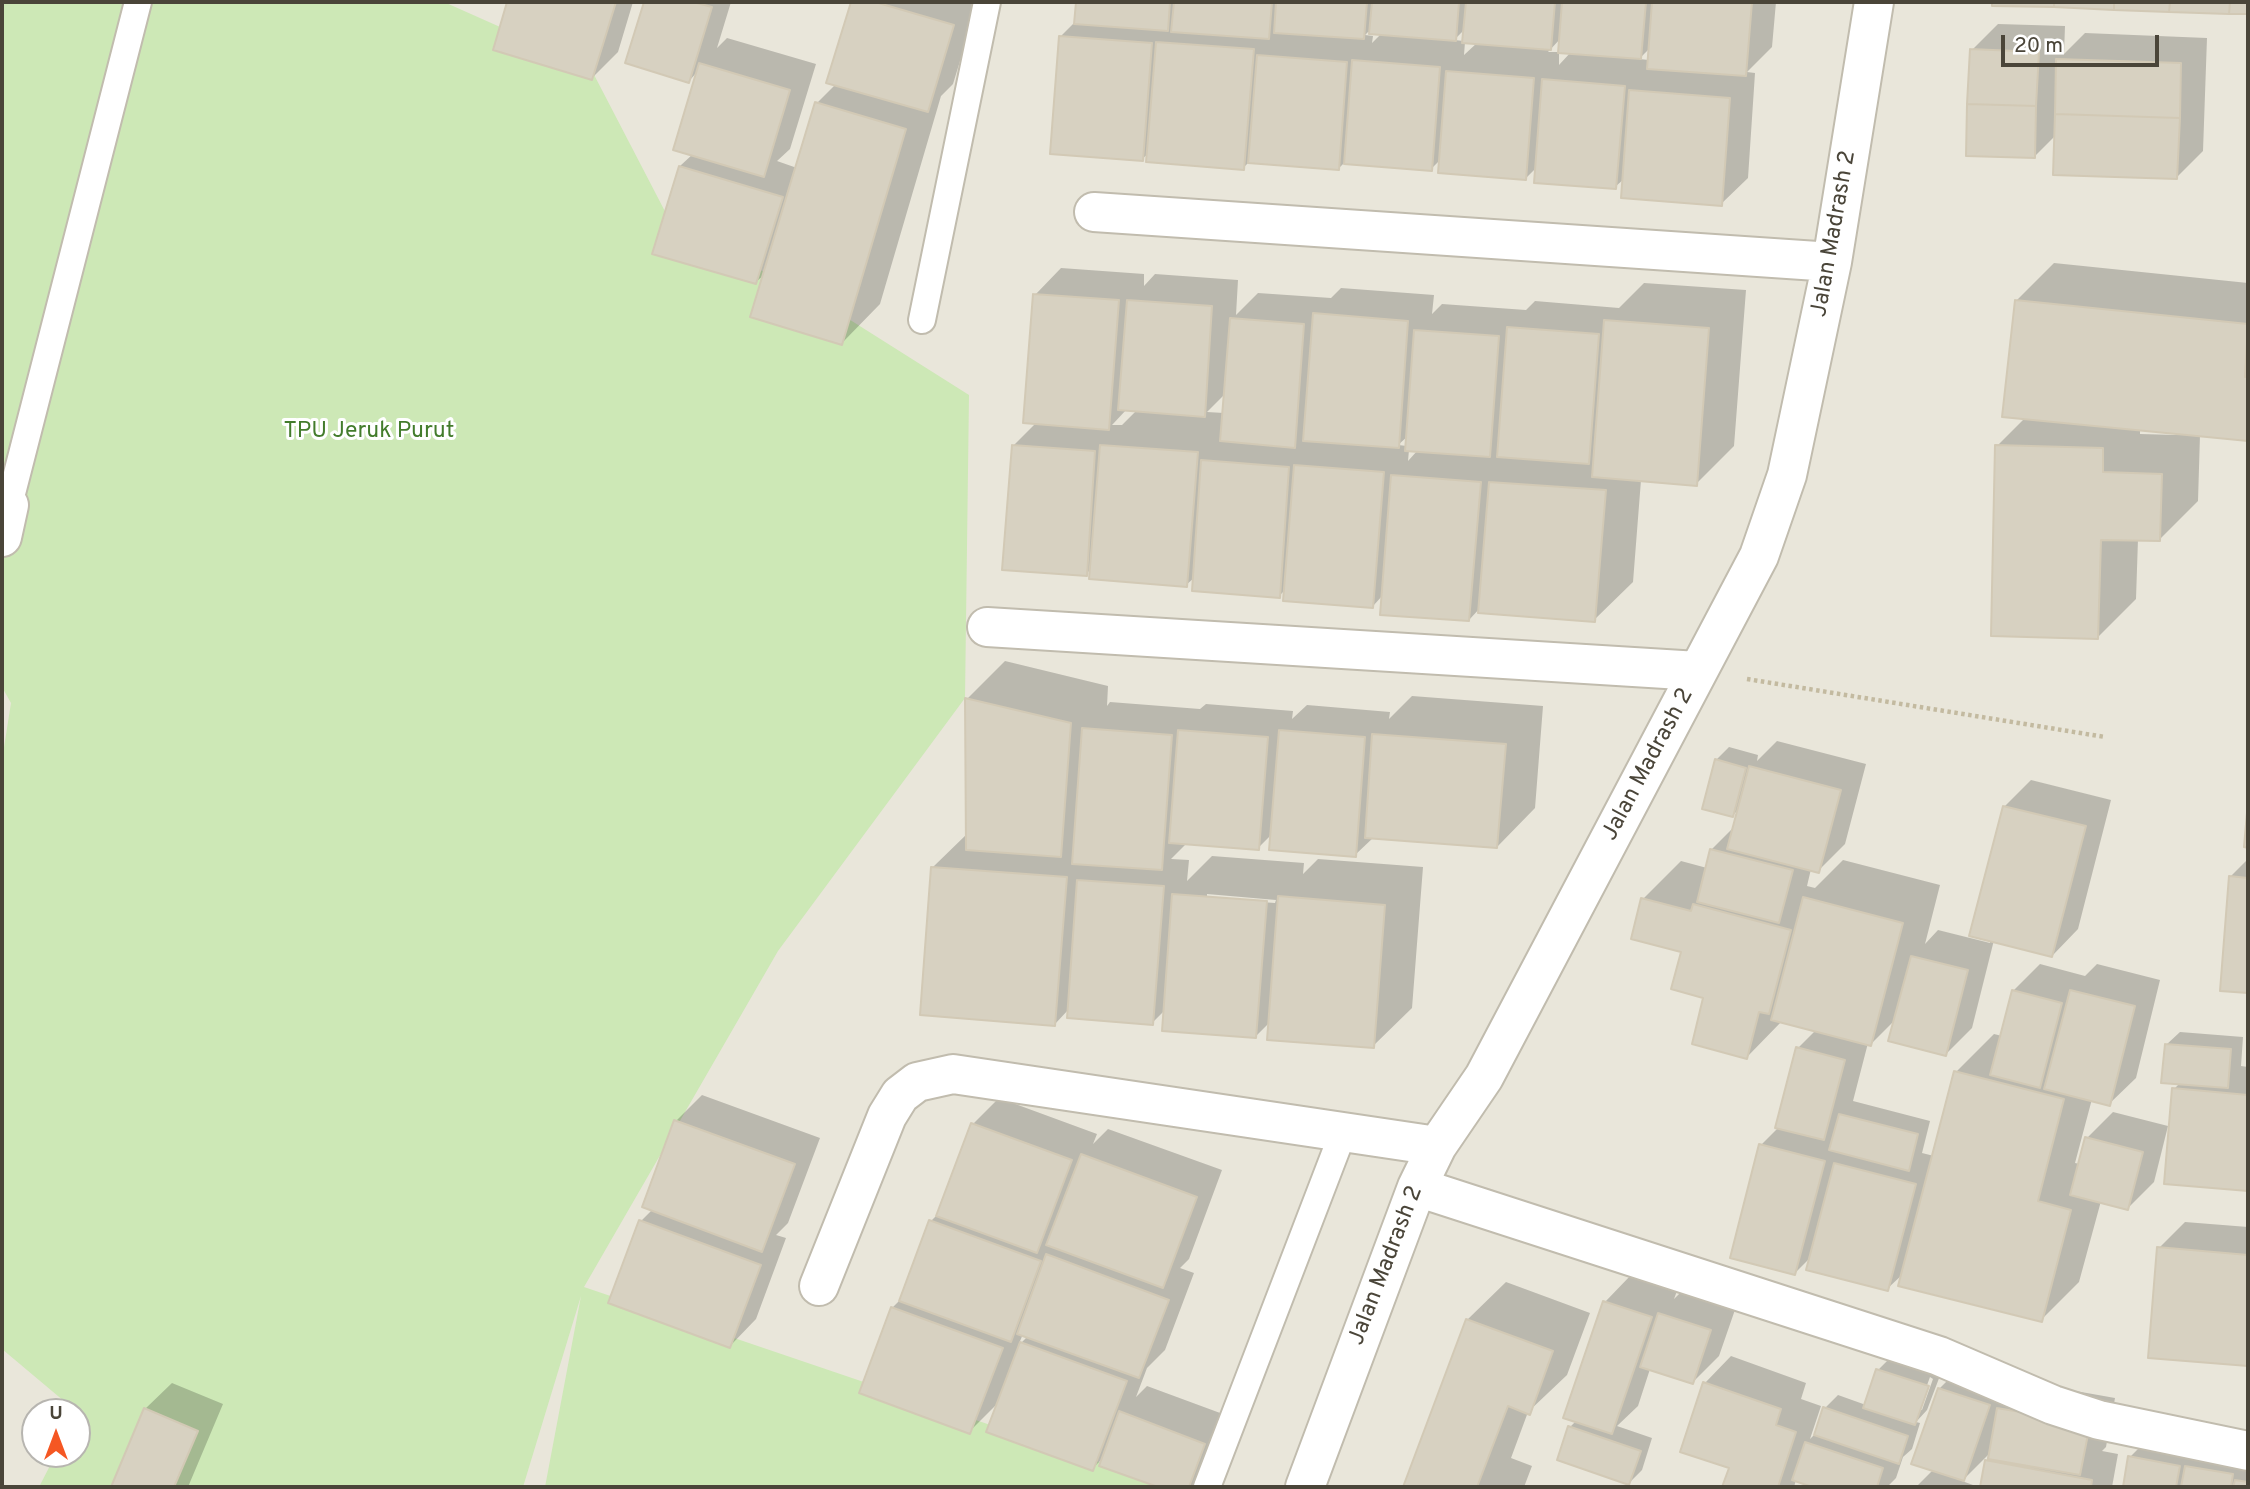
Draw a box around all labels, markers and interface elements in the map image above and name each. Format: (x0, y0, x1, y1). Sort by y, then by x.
scale bar (2005, 21, 2162, 65)
text: 20 m (2014, 33, 2063, 60)
street label: Jalan Madrash 2 (1807, 149, 1863, 319)
park label: TPU Jeruk Purut (284, 418, 454, 446)
street label: Jalan Madrash 2 (1597, 684, 1701, 846)
street label: Jalan Madrash 2 (1344, 1182, 1430, 1350)
north arrow (21, 1398, 91, 1468)
text: U (49, 1402, 63, 1426)

